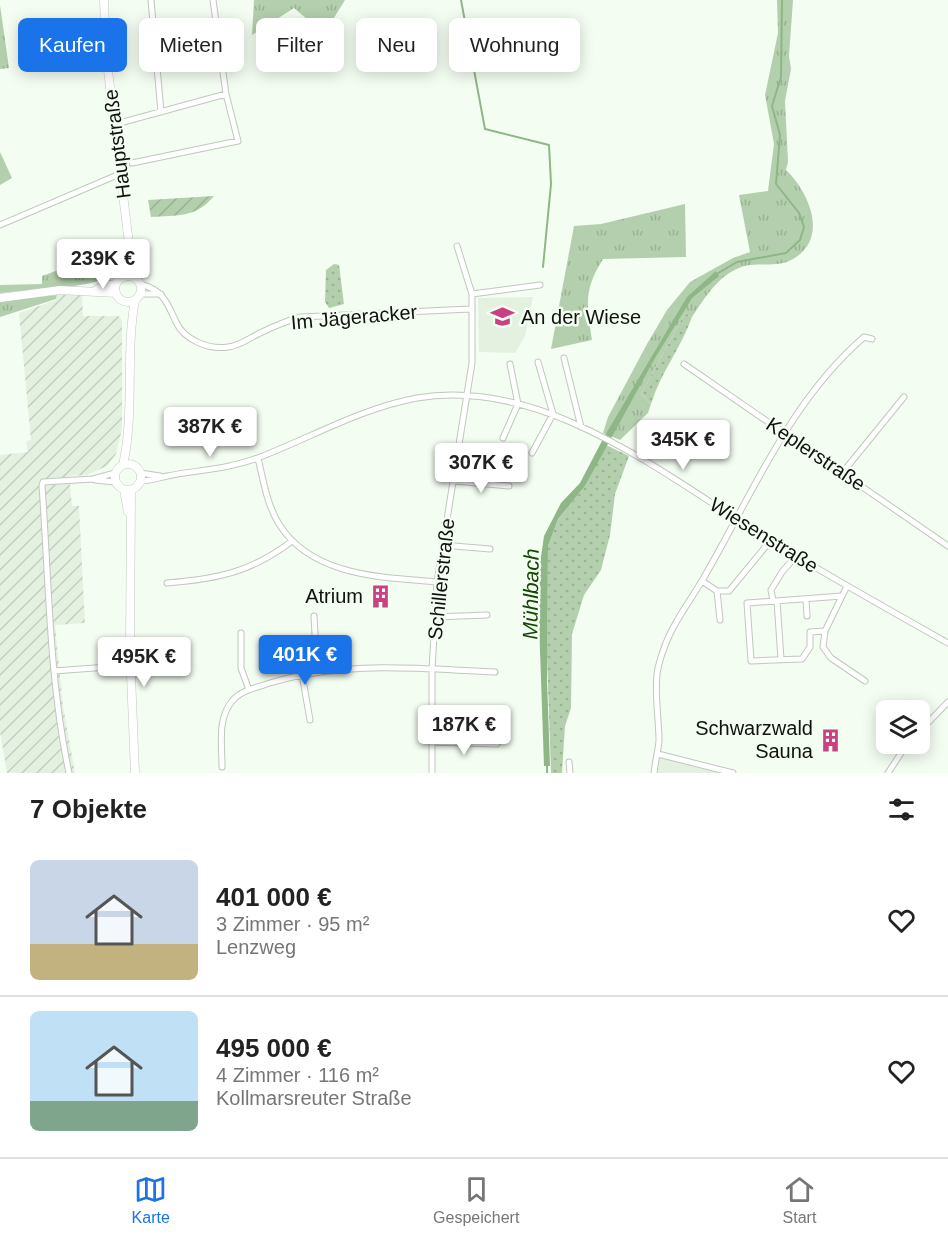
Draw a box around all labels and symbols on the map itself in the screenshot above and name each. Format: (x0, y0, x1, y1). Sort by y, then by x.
street label: Hauptstraße (99, 88, 135, 200)
pin: 239K € (54, 239, 152, 290)
street label: Im Jägeracker (290, 300, 418, 333)
school or university icon: An der Wiese (490, 304, 516, 330)
place label: An der Wiese (521, 306, 641, 328)
pin: 387K € (161, 407, 259, 458)
street label: Keplerstraße (762, 413, 870, 495)
pin: 345K € (634, 420, 732, 471)
pin: 307K € (432, 443, 530, 494)
street label: Wiesenstraße (706, 493, 822, 577)
street label: Schillerstraße (424, 517, 458, 641)
water label: Mühlbach (518, 548, 543, 640)
building icon: Atrium (368, 583, 394, 609)
place label: Atrium (305, 585, 363, 607)
pin: 401K € (256, 635, 354, 686)
pin: 495K € (95, 637, 193, 688)
pin: 187K € (415, 705, 513, 756)
place label: Schwarzwald Sauna (695, 717, 814, 762)
building icon: Schwarzwald Sauna (818, 727, 844, 753)

